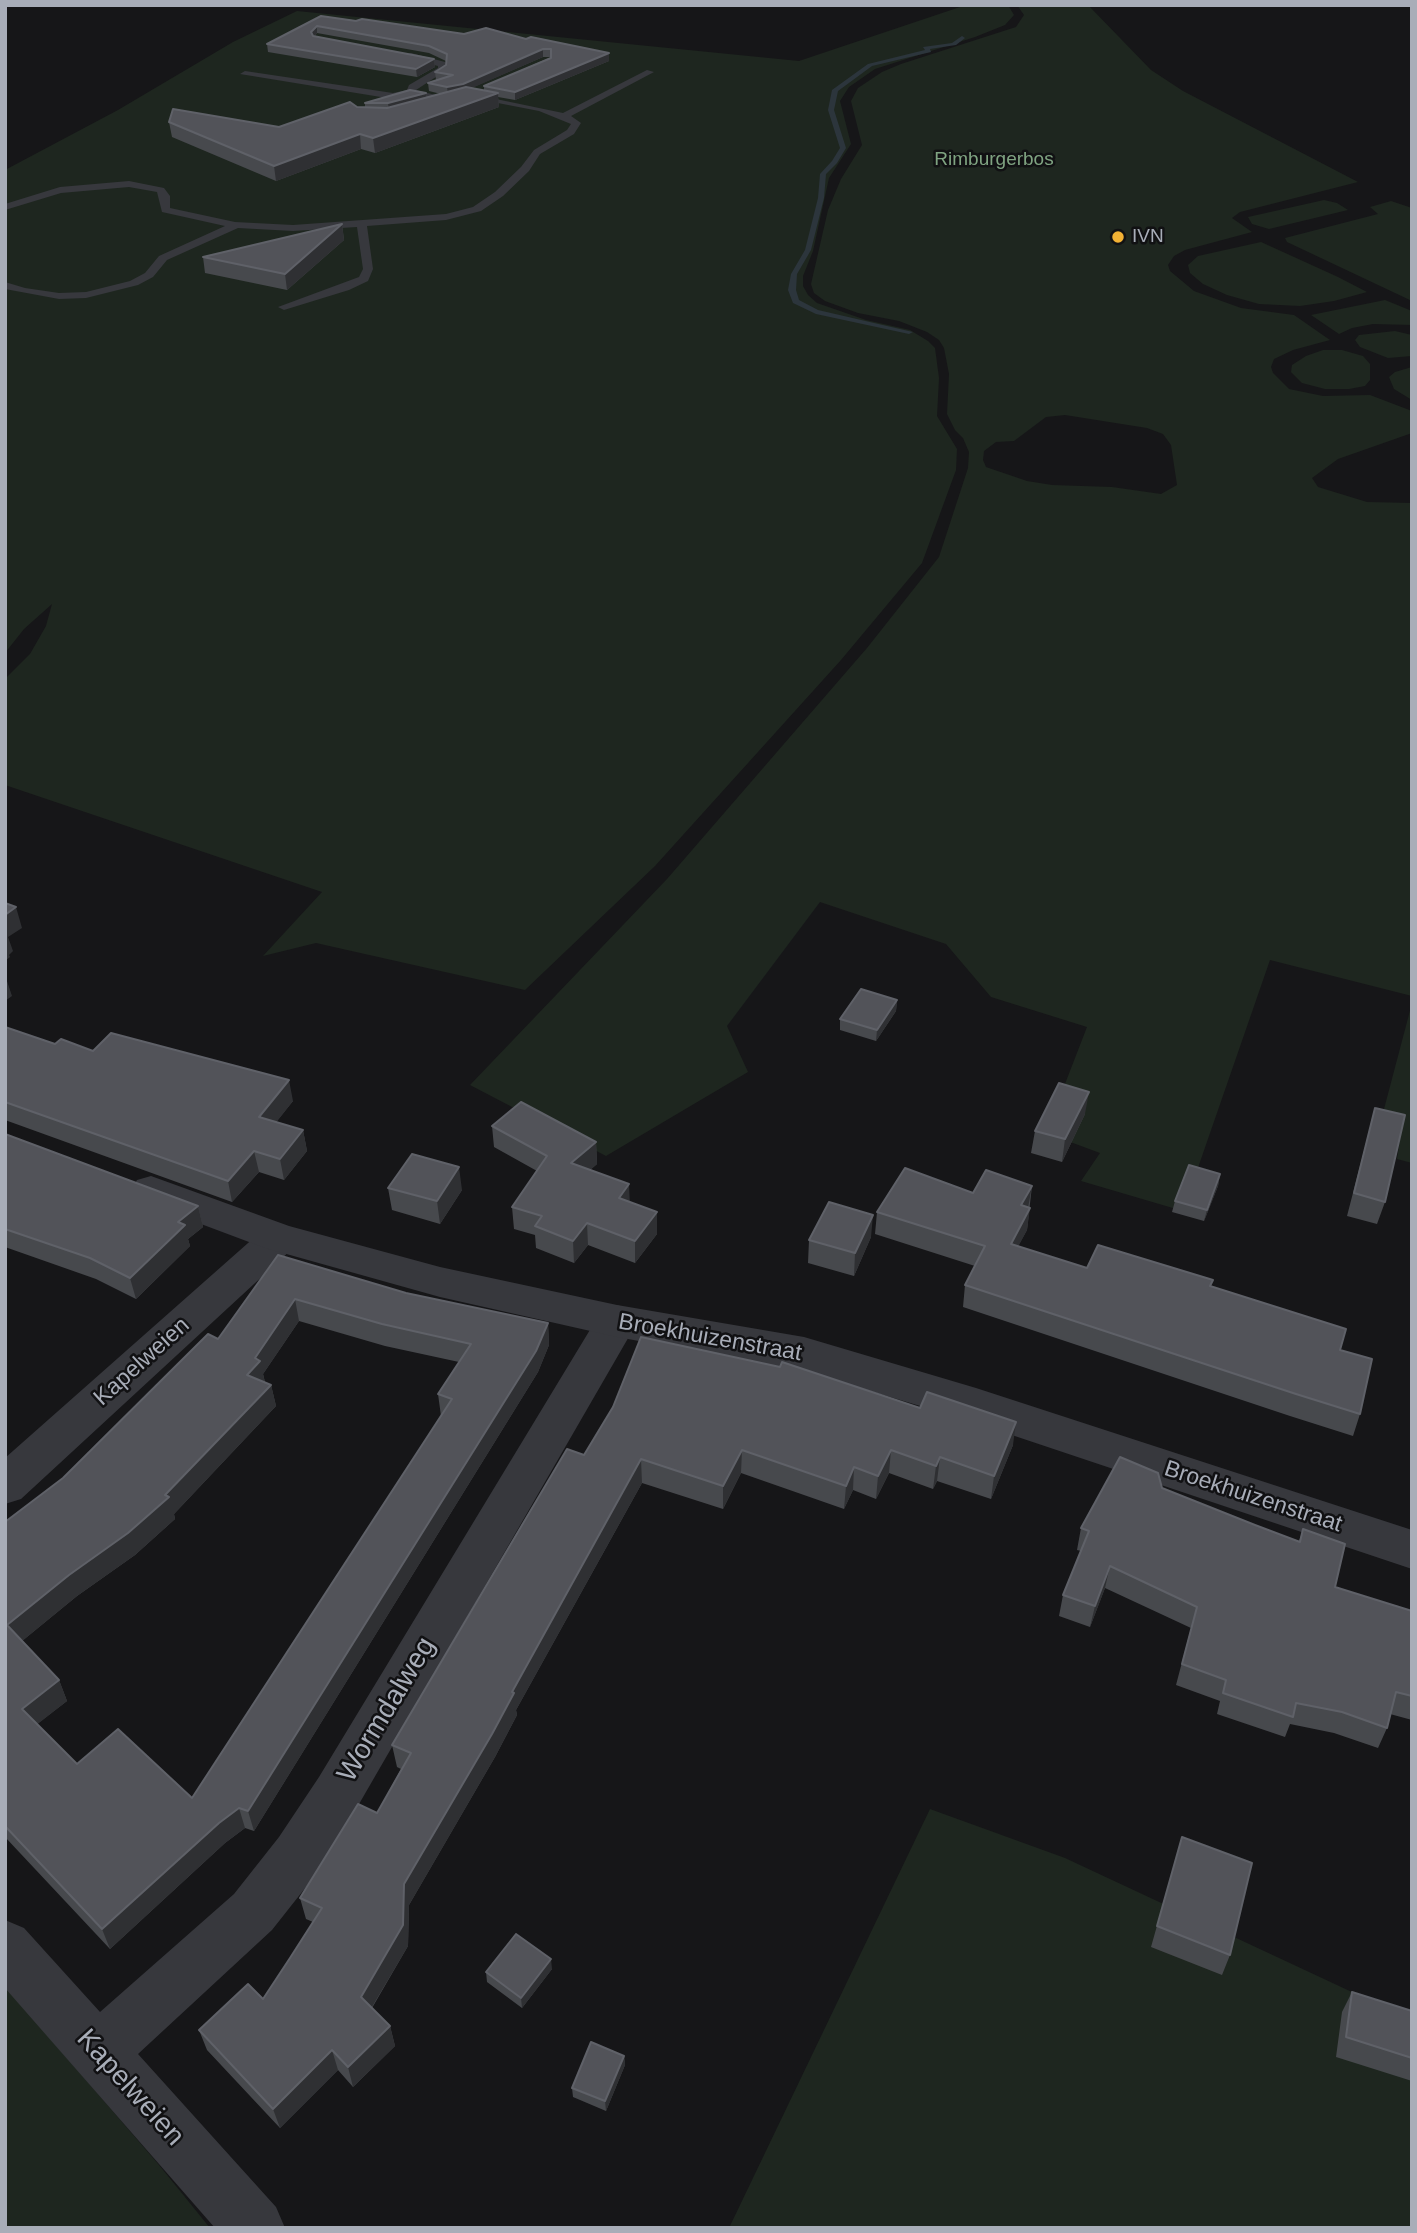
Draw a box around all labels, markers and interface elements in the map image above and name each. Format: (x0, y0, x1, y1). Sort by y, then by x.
park label: Rimburgerbos (934, 149, 1054, 171)
place label: IVN (1132, 226, 1164, 248)
marker: IVN (1110, 229, 1126, 245)
street label: Broekhuizenstraat (616, 1308, 804, 1368)
street label: Kapelweien (89, 1312, 195, 1412)
street label: Broekhuizenstraat (1161, 1455, 1345, 1539)
street label: Wormdalweg (331, 1632, 443, 1788)
street label: Kapelweien (69, 2023, 191, 2153)

